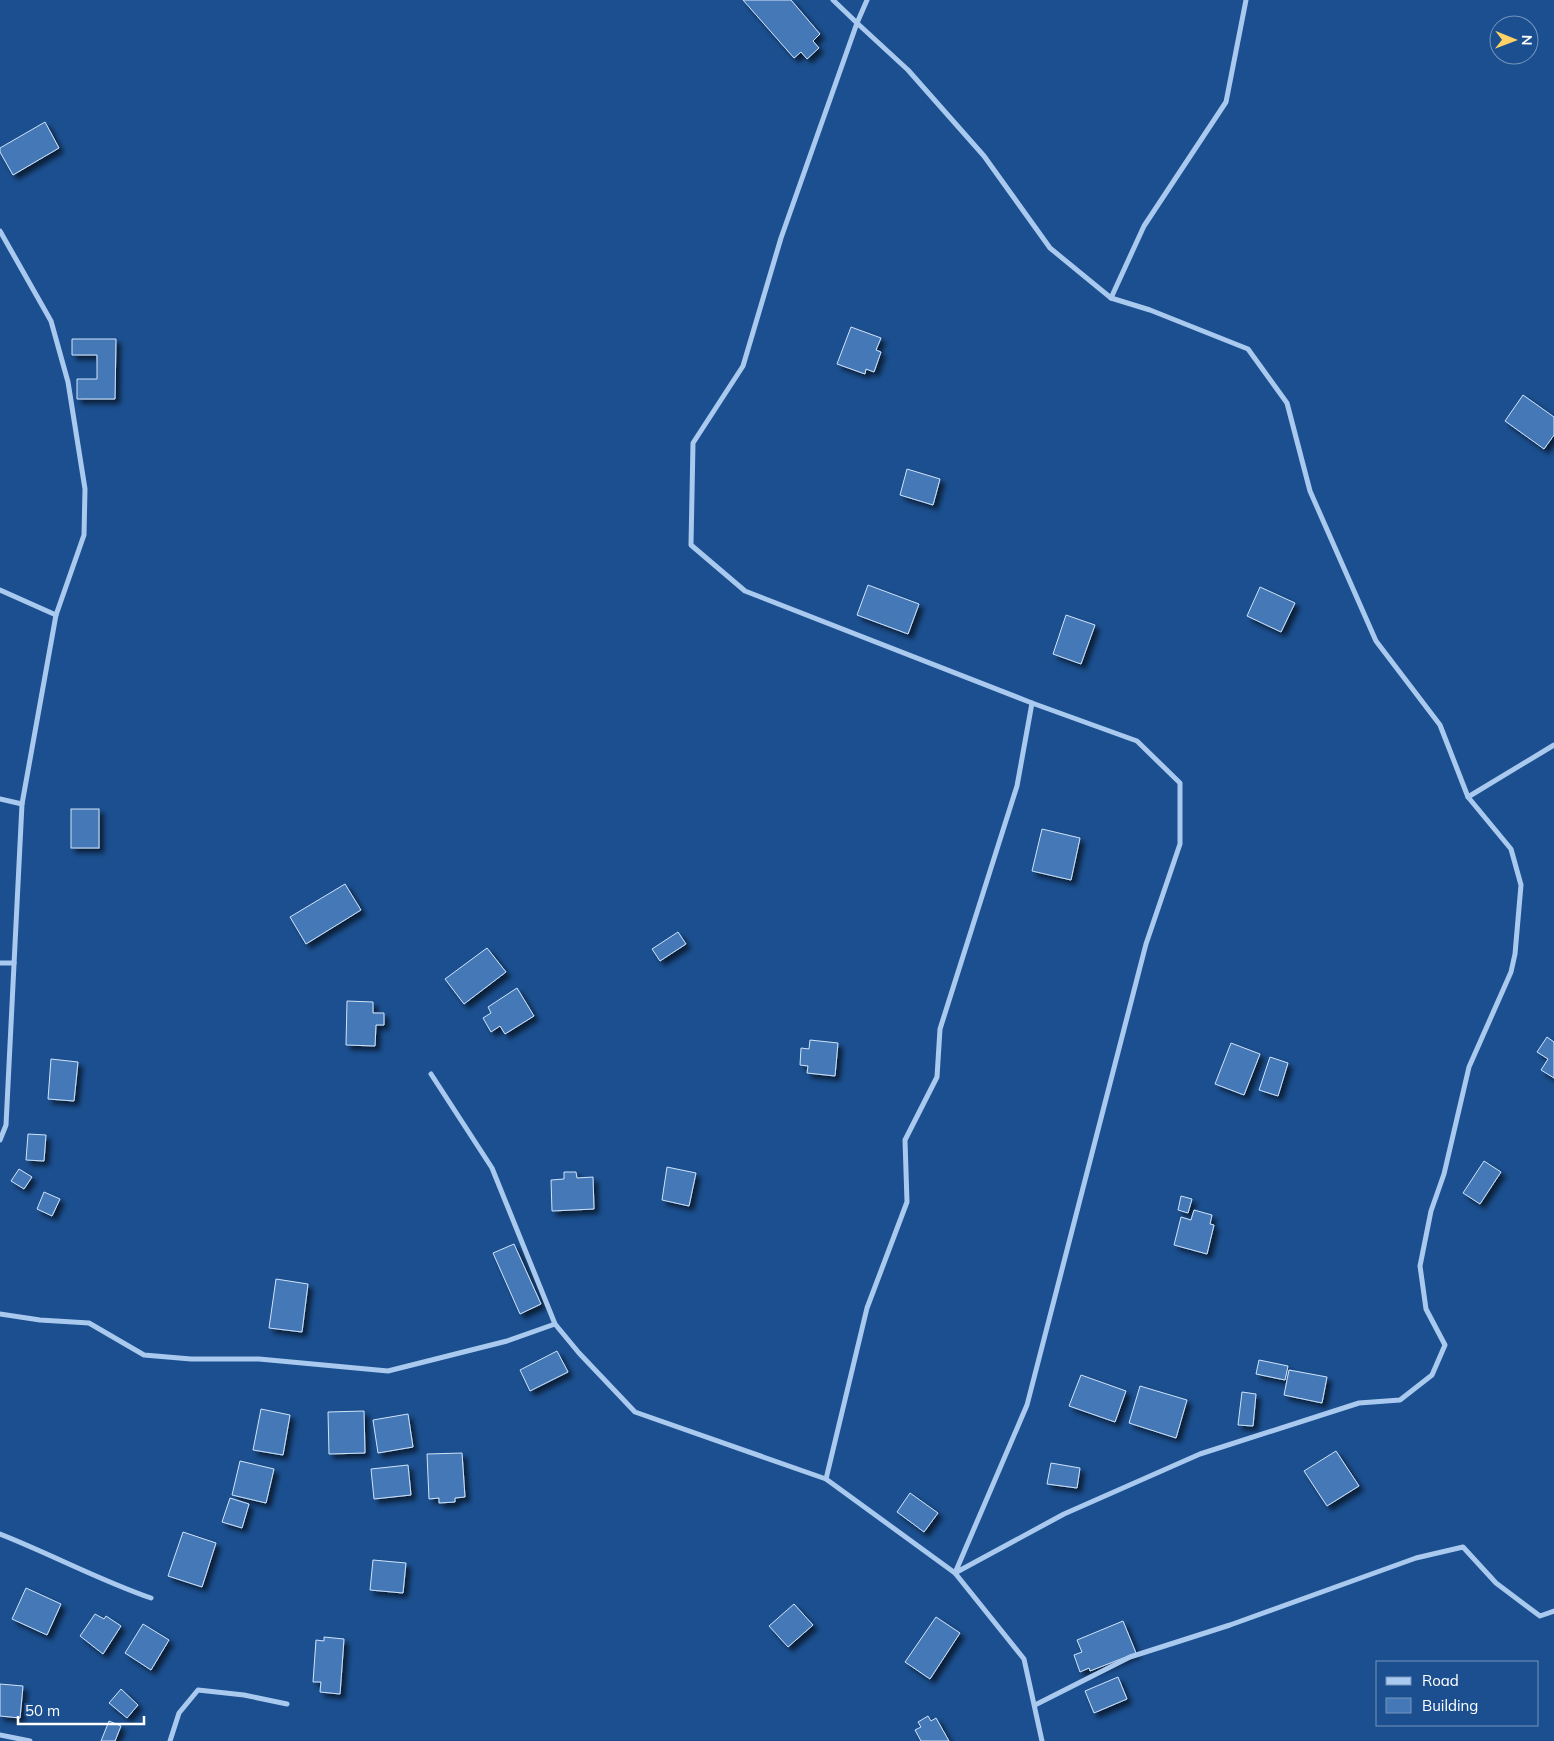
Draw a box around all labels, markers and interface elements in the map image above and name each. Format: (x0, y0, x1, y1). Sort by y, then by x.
north arrow (1489, 15, 1539, 65)
text: N (1518, 35, 1536, 46)
legend (1376, 1661, 1539, 1726)
text: Road (1422, 1671, 1459, 1690)
scale bar (18, 1694, 144, 1726)
text: Building (1422, 1696, 1478, 1715)
text: 50 m (25, 1701, 60, 1720)

